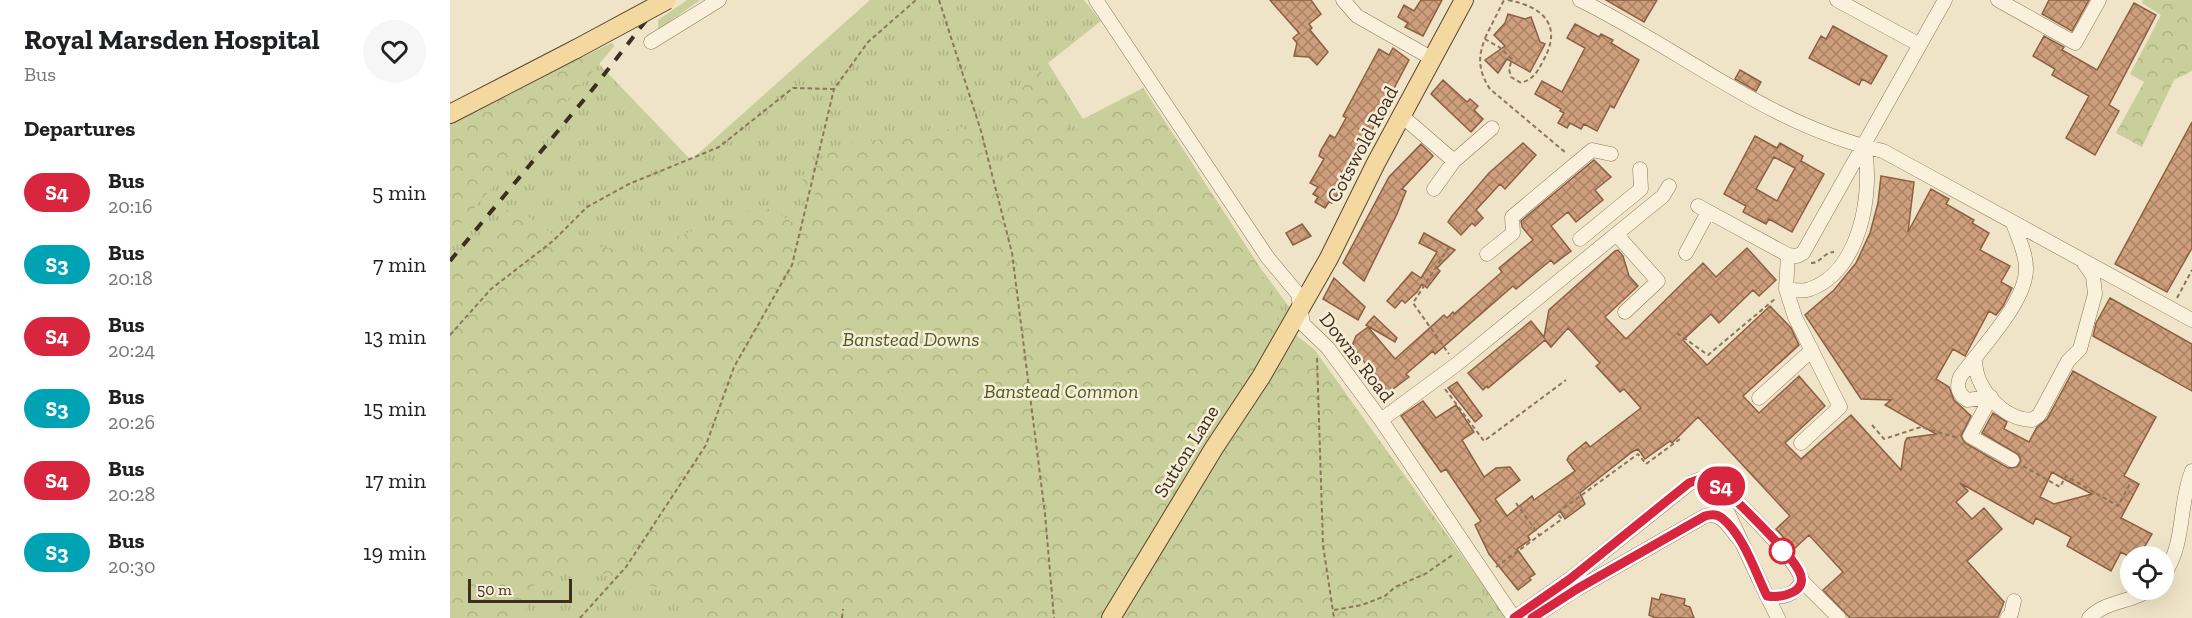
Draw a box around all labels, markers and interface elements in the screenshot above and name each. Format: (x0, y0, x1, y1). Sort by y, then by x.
button: heart (363, 20, 426, 83)
text: Royal Marsden Hospital (24, 23, 320, 56)
text: Bus (24, 62, 56, 86)
street label: Cotswold Road (1321, 82, 1403, 206)
text: Departures (24, 115, 135, 142)
text: Bus (108, 167, 145, 194)
text: 5 min (372, 179, 426, 206)
text: S4 (45, 180, 69, 205)
text: 20:16 (108, 194, 153, 218)
text: Bus (108, 239, 145, 266)
text: 7 min (373, 251, 426, 278)
text: S3 (46, 252, 68, 277)
text: 20:18 (108, 266, 153, 290)
street label: Downs Road (1315, 307, 1399, 407)
text: Bus (108, 311, 145, 338)
text: 13 min (364, 323, 426, 350)
text: S4 (45, 324, 69, 349)
park label: Banstead Downs (842, 327, 980, 351)
text: 20:24 (108, 338, 155, 362)
park label: Banstead Common (984, 379, 1138, 403)
text: Bus (108, 383, 145, 410)
text: 15 min (364, 395, 426, 422)
text: S3 (46, 396, 68, 421)
street label: Sutton Lane (1148, 400, 1224, 502)
text: 20:26 (108, 410, 155, 434)
text: Bus (108, 455, 145, 482)
line badge: S4 (1694, 466, 1748, 506)
text: 17 min (365, 467, 426, 494)
text: S4 (45, 468, 69, 493)
text: S4 (1709, 474, 1733, 499)
text: 20:28 (108, 482, 155, 506)
text: Bus (108, 527, 145, 554)
unlabelled marker (1769, 538, 1795, 564)
text: 19 min (363, 539, 426, 566)
text: S3 (46, 540, 68, 565)
map controls (2120, 546, 2174, 600)
button: locate (2120, 546, 2174, 600)
text: 20:30 (108, 554, 156, 578)
scale bar (468, 576, 572, 604)
text: 50 m (477, 580, 512, 599)

